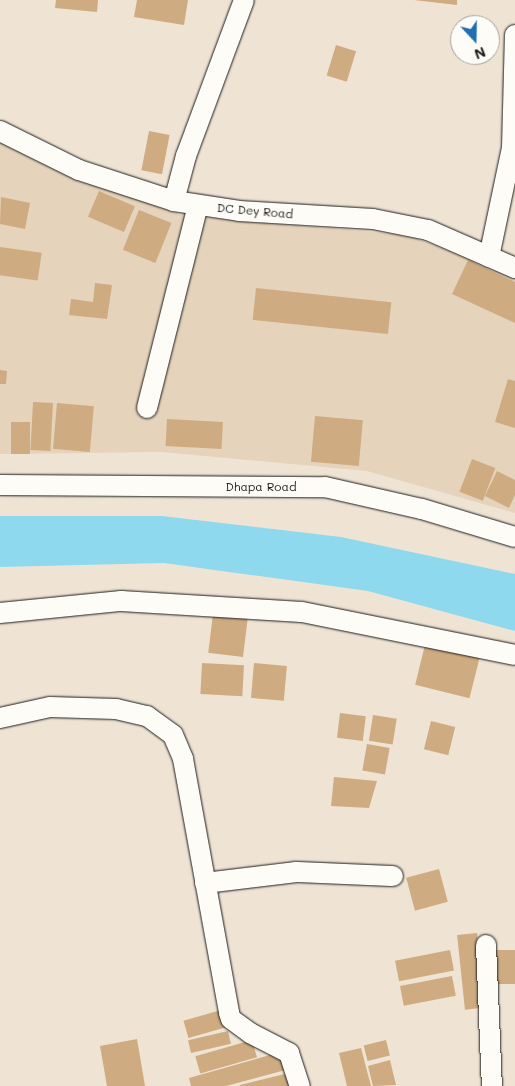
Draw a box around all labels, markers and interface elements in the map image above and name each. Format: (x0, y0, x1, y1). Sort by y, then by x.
north arrow (450, 15, 500, 65)
text: N (472, 43, 489, 64)
street label: DC Dey Road (216, 201, 294, 221)
street label: Dhapa Road (225, 480, 297, 494)

